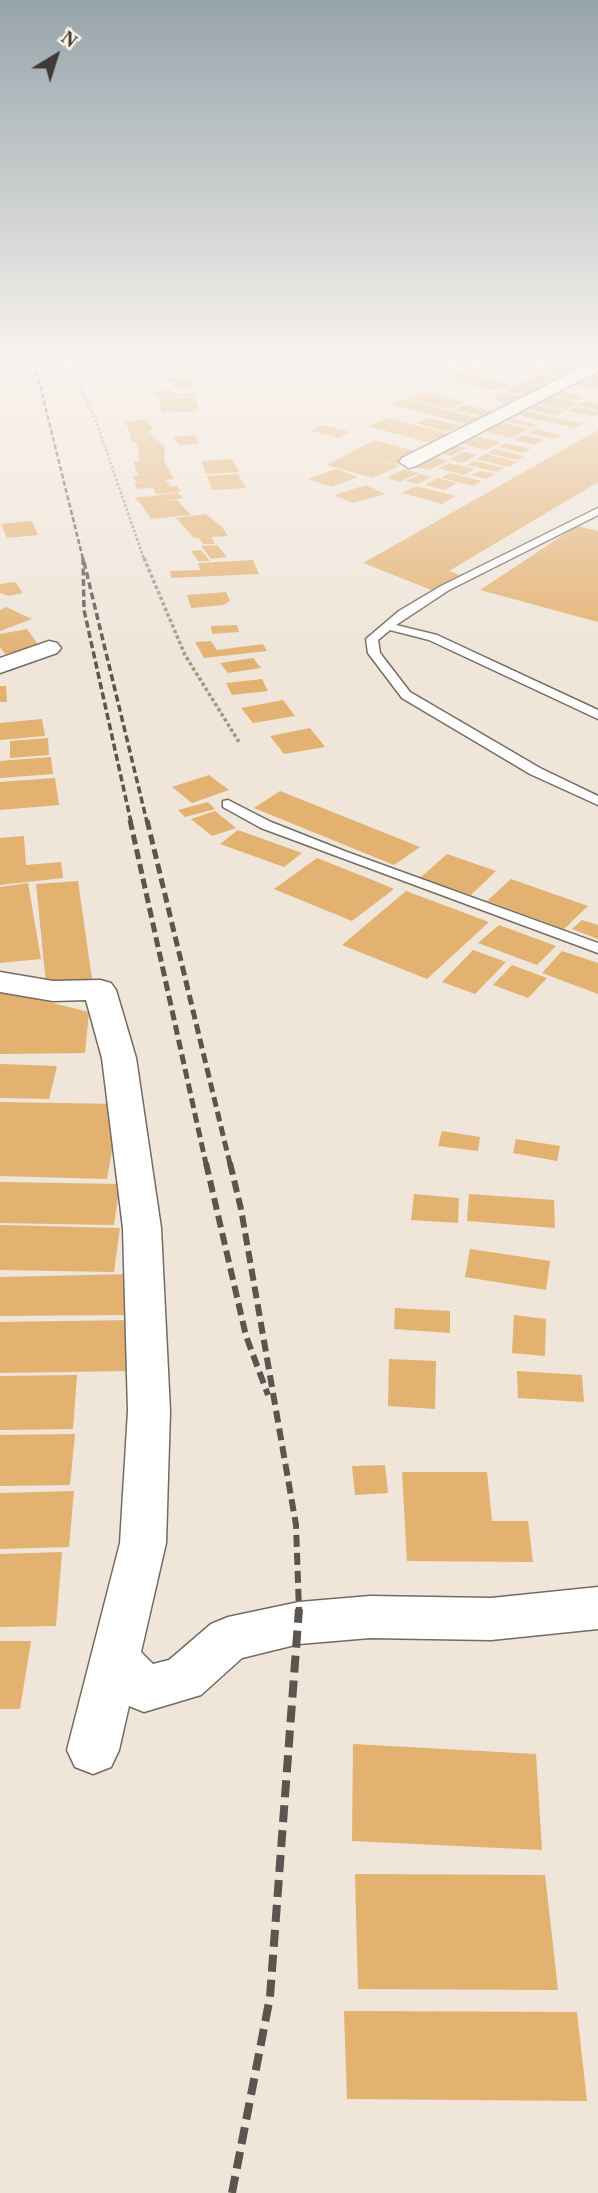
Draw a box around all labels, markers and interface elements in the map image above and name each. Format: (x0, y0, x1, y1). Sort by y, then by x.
north arrow (21, 21, 91, 91)
text: N (57, 27, 81, 52)

